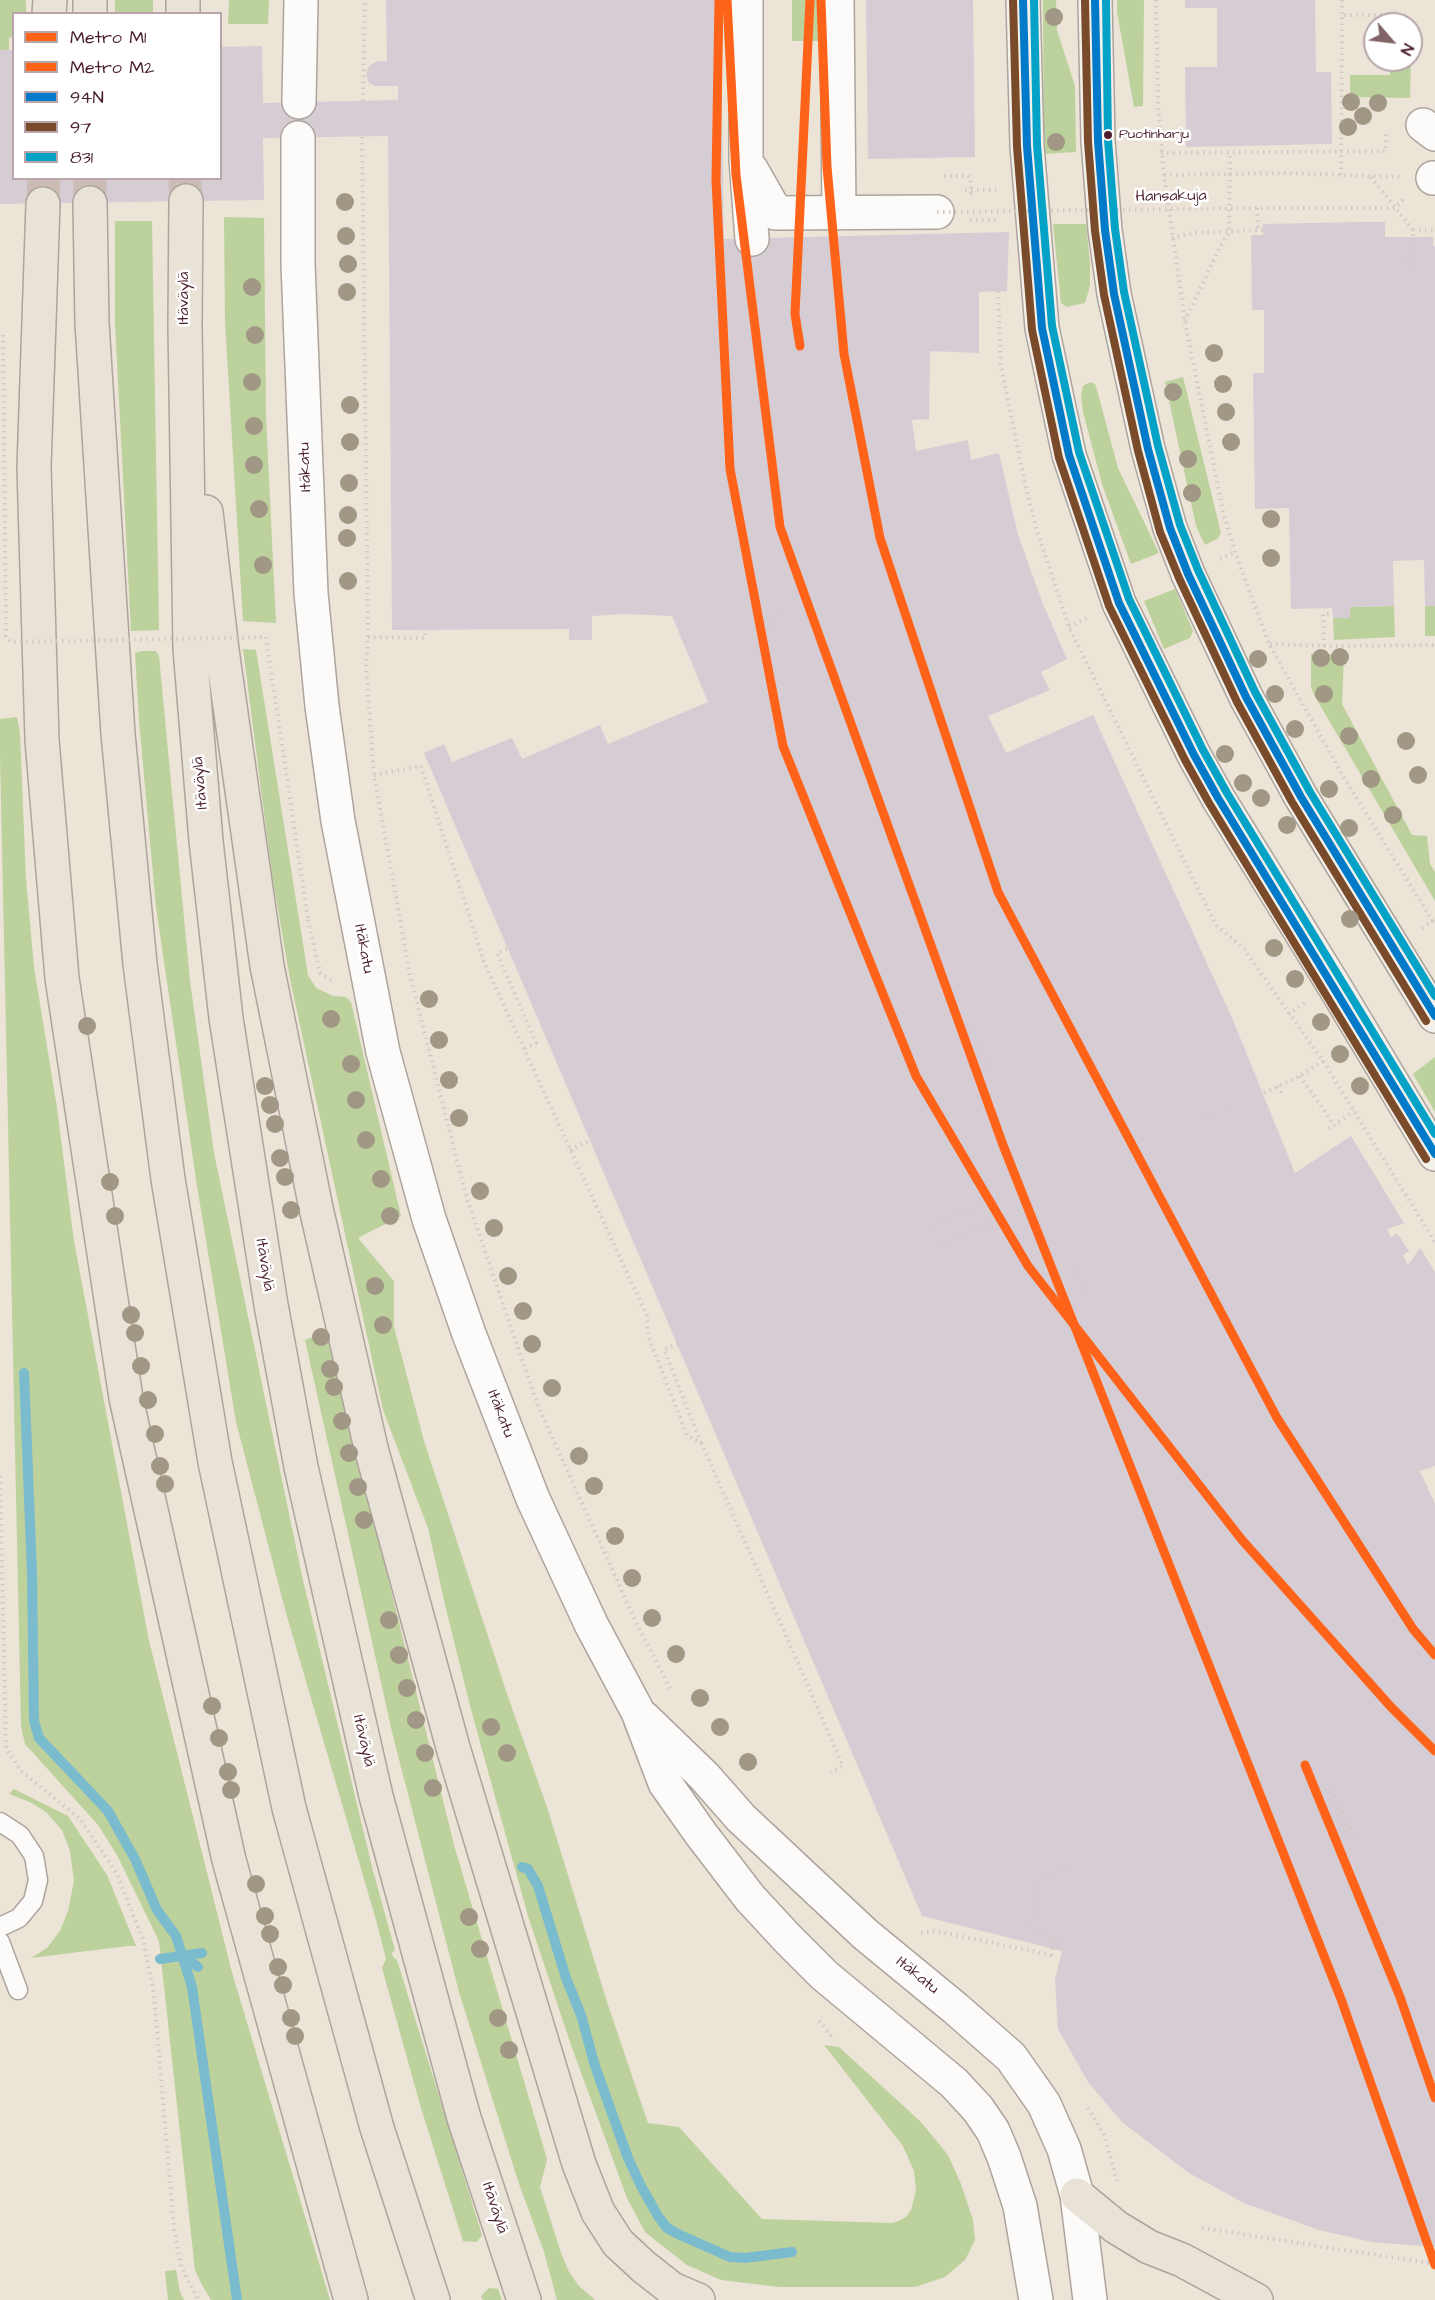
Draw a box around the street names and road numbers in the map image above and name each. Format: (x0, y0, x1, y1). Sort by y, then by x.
street label: Hansakuja (1135, 187, 1207, 207)
street label: Itäväylä (175, 272, 195, 324)
street label: Itäkatu (296, 442, 316, 492)
street label: Itäväylä (189, 756, 213, 810)
street label: Itäkatu (349, 923, 377, 975)
street label: Itäväylä (250, 1237, 278, 1293)
street label: Itäkatu (482, 1387, 518, 1441)
street label: Itäväylä (348, 1713, 378, 1769)
street label: Itäkatu (892, 1953, 942, 1999)
street label: Itäväylä (477, 2180, 511, 2236)

